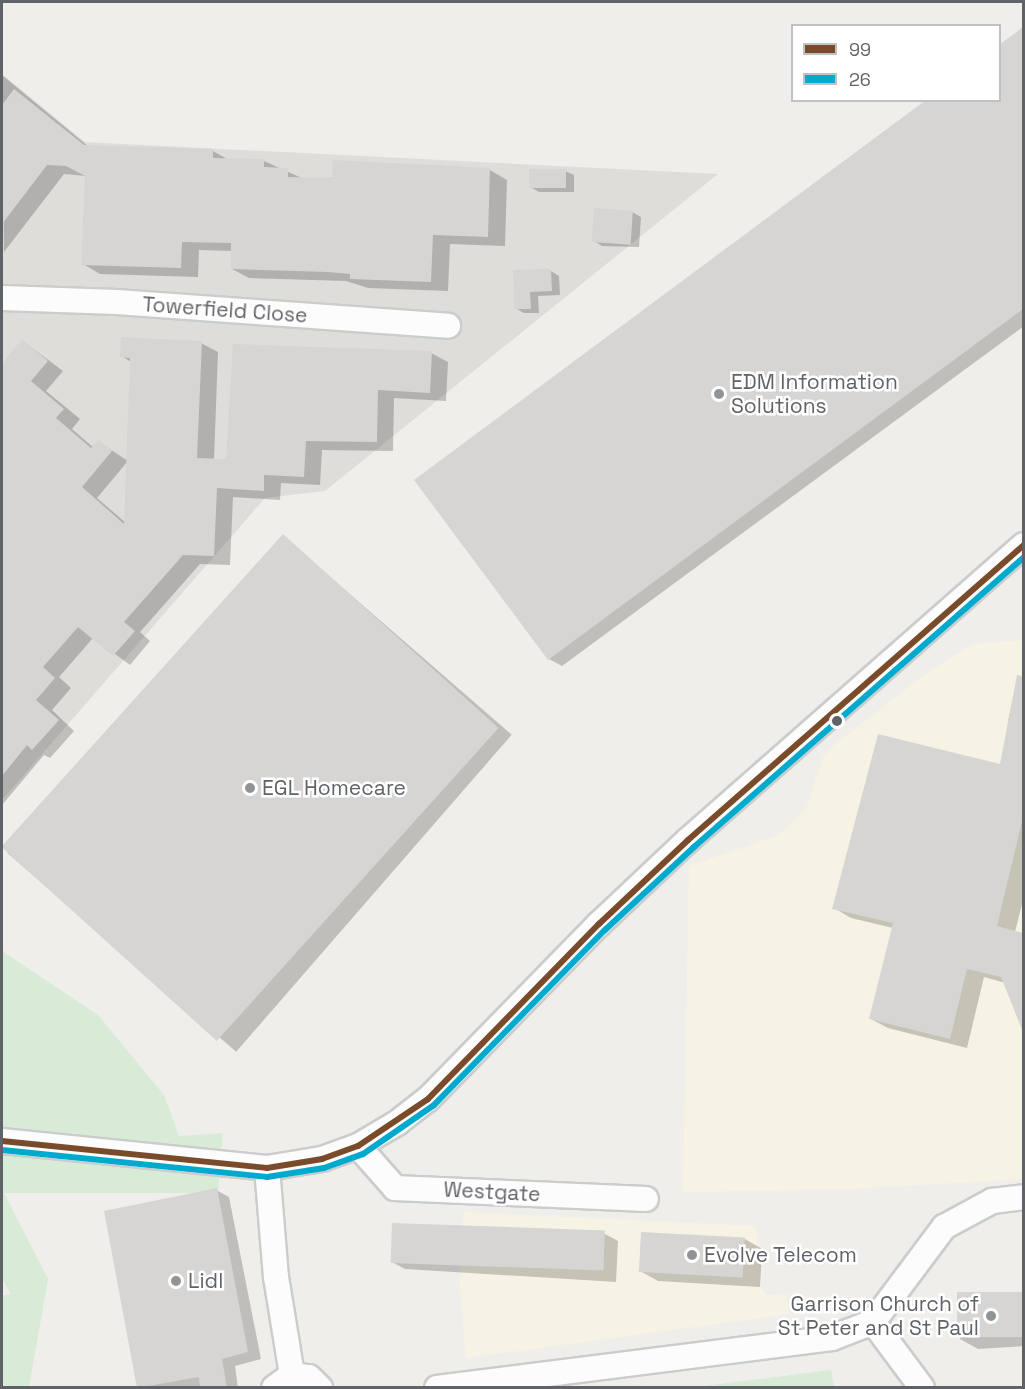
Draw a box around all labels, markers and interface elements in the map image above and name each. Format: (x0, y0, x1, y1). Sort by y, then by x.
legend (791, 24, 1001, 102)
text: 99 (849, 38, 871, 61)
text: 26 (849, 68, 871, 91)
street label: Towerfield Close (142, 292, 308, 328)
place label: EDM Information Solutions (731, 369, 898, 419)
marker: EDM Information Solutions (712, 387, 726, 401)
unlabelled marker (831, 715, 843, 727)
place label: EGL Homecare (262, 775, 406, 801)
marker: EGL Homecare (243, 781, 257, 795)
street label: Westgate (443, 1177, 541, 1207)
place label: Evolve Telecom (704, 1242, 857, 1268)
marker: Evolve Telecom (685, 1248, 699, 1262)
place label: Lidl (188, 1268, 223, 1294)
marker: Lidl (169, 1274, 183, 1288)
place label: Garrison Church of St Peter and St Paul (778, 1291, 979, 1341)
marker: Garrison Church of St Peter and St Paul (984, 1309, 998, 1323)

